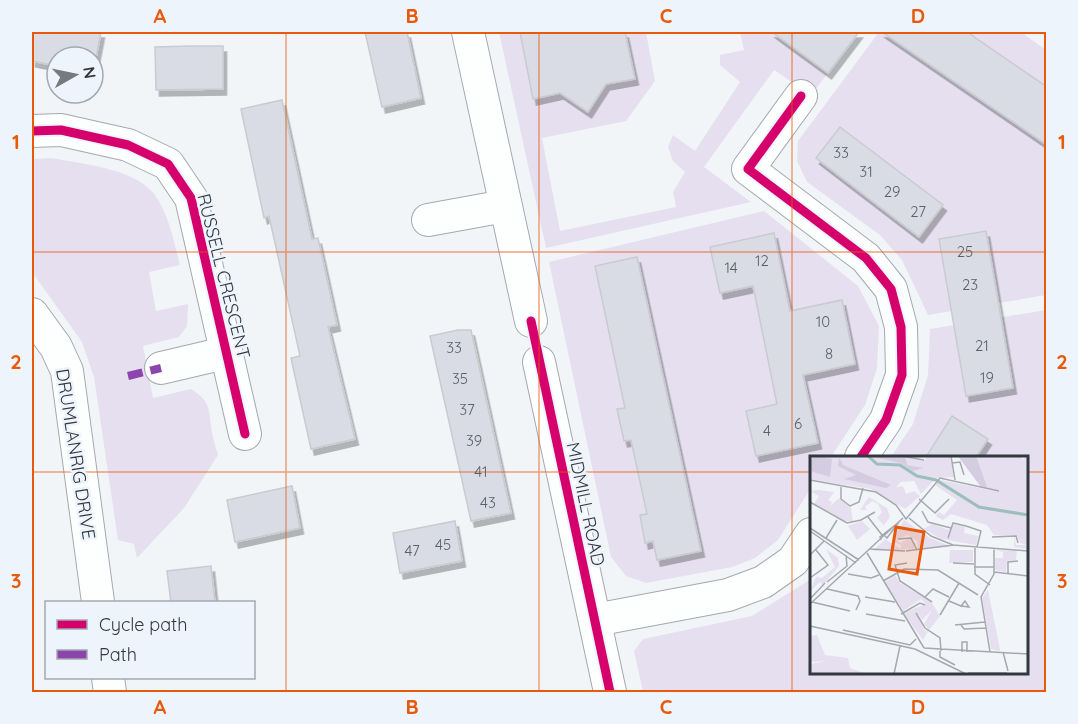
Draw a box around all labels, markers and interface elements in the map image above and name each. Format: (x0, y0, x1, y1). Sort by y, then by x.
text: A (154, 3, 167, 28)
text: B (405, 3, 419, 28)
text: C (660, 3, 673, 28)
text: D (911, 3, 925, 28)
north arrow (45, 45, 105, 105)
text: N (79, 65, 101, 80)
text: 1 (12, 129, 20, 154)
text: 1 (1058, 129, 1066, 154)
house number: 33 (833, 143, 849, 162)
house number: 31 (859, 162, 873, 181)
house number: 29 (884, 182, 900, 201)
street label: RUSSELL CRESCENT (192, 191, 256, 361)
house number: 27 (910, 202, 926, 221)
house number: 25 (957, 242, 973, 261)
house number: 12 (755, 251, 769, 270)
house number: 14 (724, 258, 738, 277)
house number: 23 (962, 275, 978, 294)
house number: 10 (816, 312, 830, 331)
house number: 21 (975, 336, 989, 355)
house number: 33 (446, 338, 462, 357)
house number: 8 (825, 344, 833, 363)
text: 2 (10, 349, 22, 374)
text: 2 (1056, 349, 1068, 374)
street label: DRUMLANRIG DRIVE (51, 367, 101, 541)
house number: 19 (980, 368, 994, 387)
house number: 35 (452, 369, 468, 388)
house number: 37 (459, 400, 475, 419)
house number: 6 (794, 414, 802, 433)
house number: 4 (763, 421, 771, 440)
house number: 39 (466, 431, 482, 450)
street label: MIDMILL ROAD (562, 440, 610, 568)
inset map (810, 456, 1027, 673)
house number: 41 (474, 462, 488, 481)
house number: 43 (480, 493, 496, 512)
house number: 45 (435, 535, 451, 554)
house number: 47 (404, 541, 420, 560)
text: 3 (11, 568, 21, 593)
text: 3 (1057, 568, 1067, 593)
legend (45, 601, 255, 679)
text: Cycle path (99, 613, 187, 636)
text: Path (99, 643, 137, 666)
text: A (154, 694, 167, 719)
text: B (405, 694, 419, 719)
text: C (660, 694, 673, 719)
text: D (911, 694, 925, 719)

